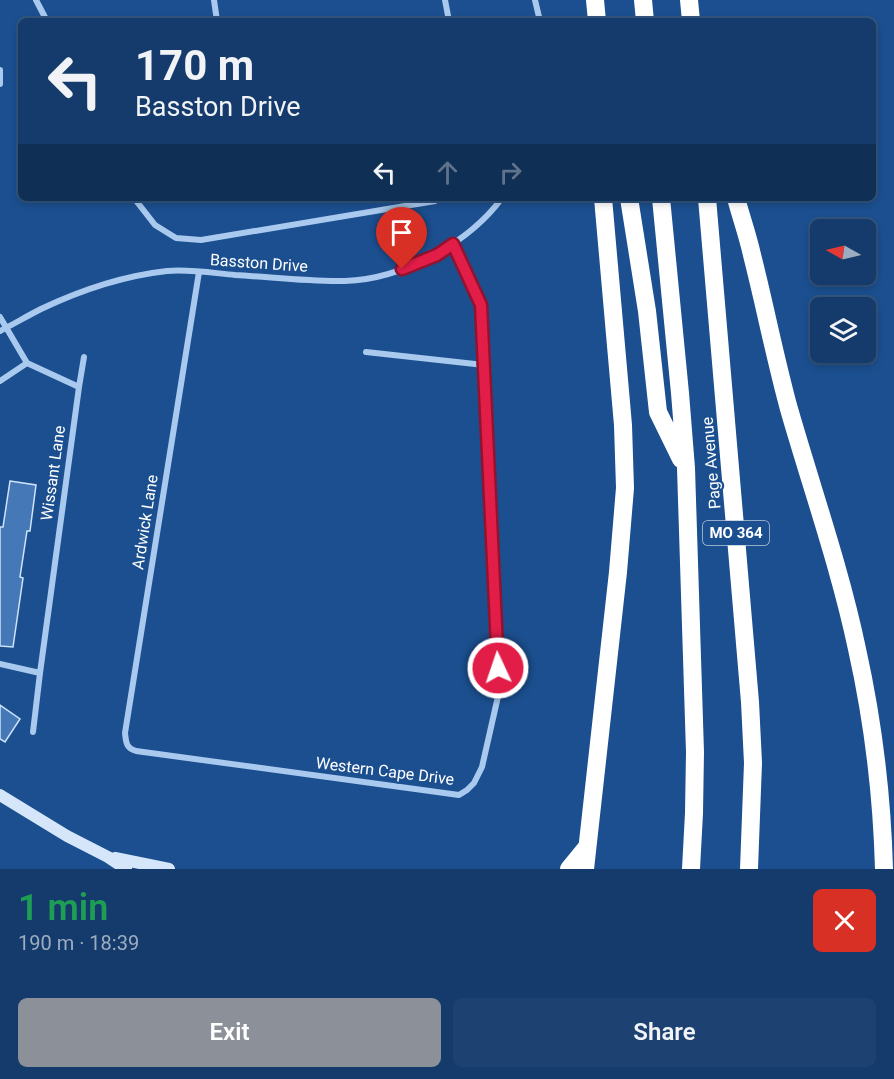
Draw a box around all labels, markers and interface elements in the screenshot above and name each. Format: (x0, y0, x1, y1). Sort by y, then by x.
text: 170 m (135, 41, 254, 90)
icon: left (36, 42, 114, 120)
text: Basston Drive (135, 91, 301, 123)
icon: left (368, 156, 401, 189)
icon: ahead (431, 156, 464, 189)
icon: right (494, 156, 527, 189)
pin (376, 207, 427, 269)
icon: arrive (385, 216, 418, 249)
north arrow (810, 219, 876, 285)
map controls (810, 219, 876, 363)
street label: Basston Drive (209, 250, 309, 276)
button: layers (810, 297, 876, 363)
street label: Page Avenue (698, 416, 724, 510)
street label: Wissant Lane (37, 424, 69, 522)
street label: Ardwick Lane (128, 473, 162, 571)
road number: MO 364 (703, 521, 769, 545)
position arrow (466, 636, 530, 700)
street label: Western Cape Drive (315, 753, 455, 789)
text: 1 min (18, 887, 108, 929)
button: close (813, 889, 876, 952)
text: 190 m · 18:39 (18, 931, 139, 955)
button: Exit (18, 998, 441, 1067)
button: Share (453, 998, 876, 1067)

